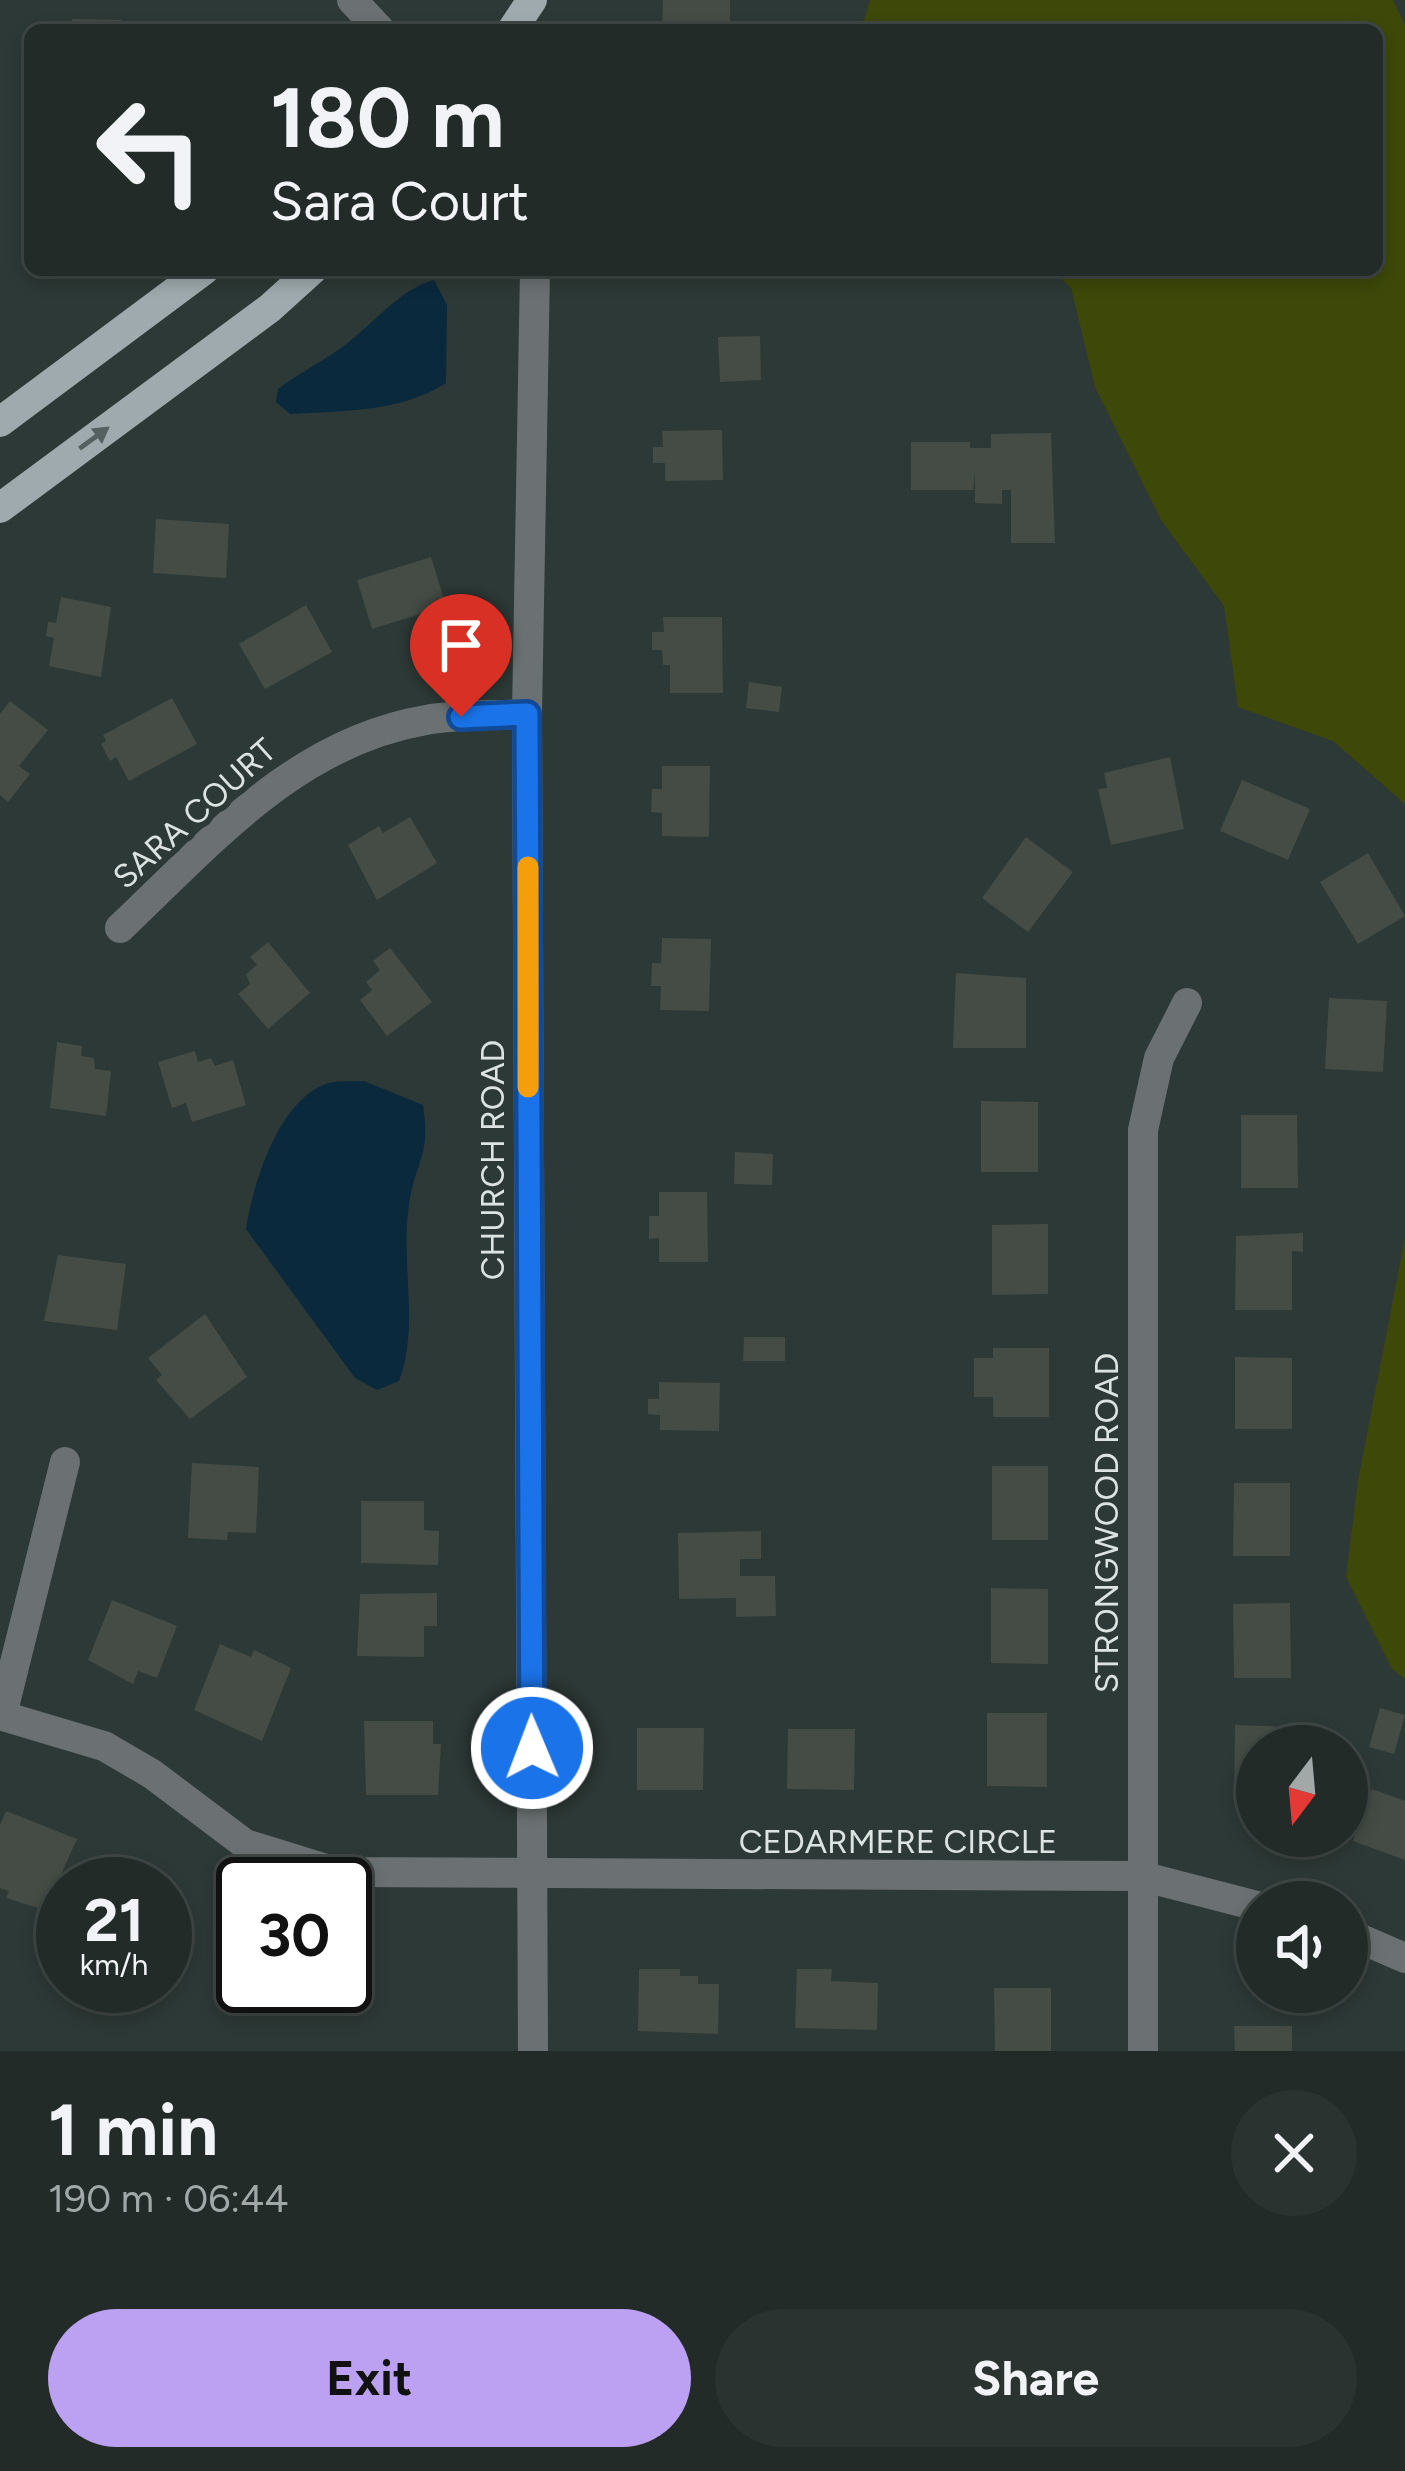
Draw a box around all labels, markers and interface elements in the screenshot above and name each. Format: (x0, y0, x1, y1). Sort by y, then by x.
text: 180 m (270, 67, 505, 168)
icon: left (72, 72, 228, 228)
text: Sara Court (270, 169, 529, 234)
one-way arrow (78, 427, 110, 451)
pin (410, 594, 512, 717)
icon: arrive (428, 612, 494, 678)
street label: SARA COURT (105, 730, 284, 897)
street label: CHURCH ROAD (473, 1040, 512, 1280)
street label: STRONGWOOD ROAD (1087, 1353, 1126, 1693)
position arrow (469, 1685, 595, 1811)
north arrow (1236, 1725, 1368, 1857)
map controls (1236, 1725, 1368, 2013)
street label: CEDARMERE CIRCLE (739, 1822, 1057, 1861)
speed limit sign: 30 (216, 1857, 372, 2013)
button: sound (1236, 1881, 1368, 2013)
text: 21 (84, 1884, 144, 1956)
text: km/h (80, 1946, 148, 1983)
text: 1 min (48, 2087, 218, 2173)
button: close (1231, 2090, 1357, 2216)
text: 190 m · 06:44 (48, 2175, 289, 2222)
button: Exit (48, 2309, 691, 2447)
button: Share (715, 2309, 1357, 2447)

